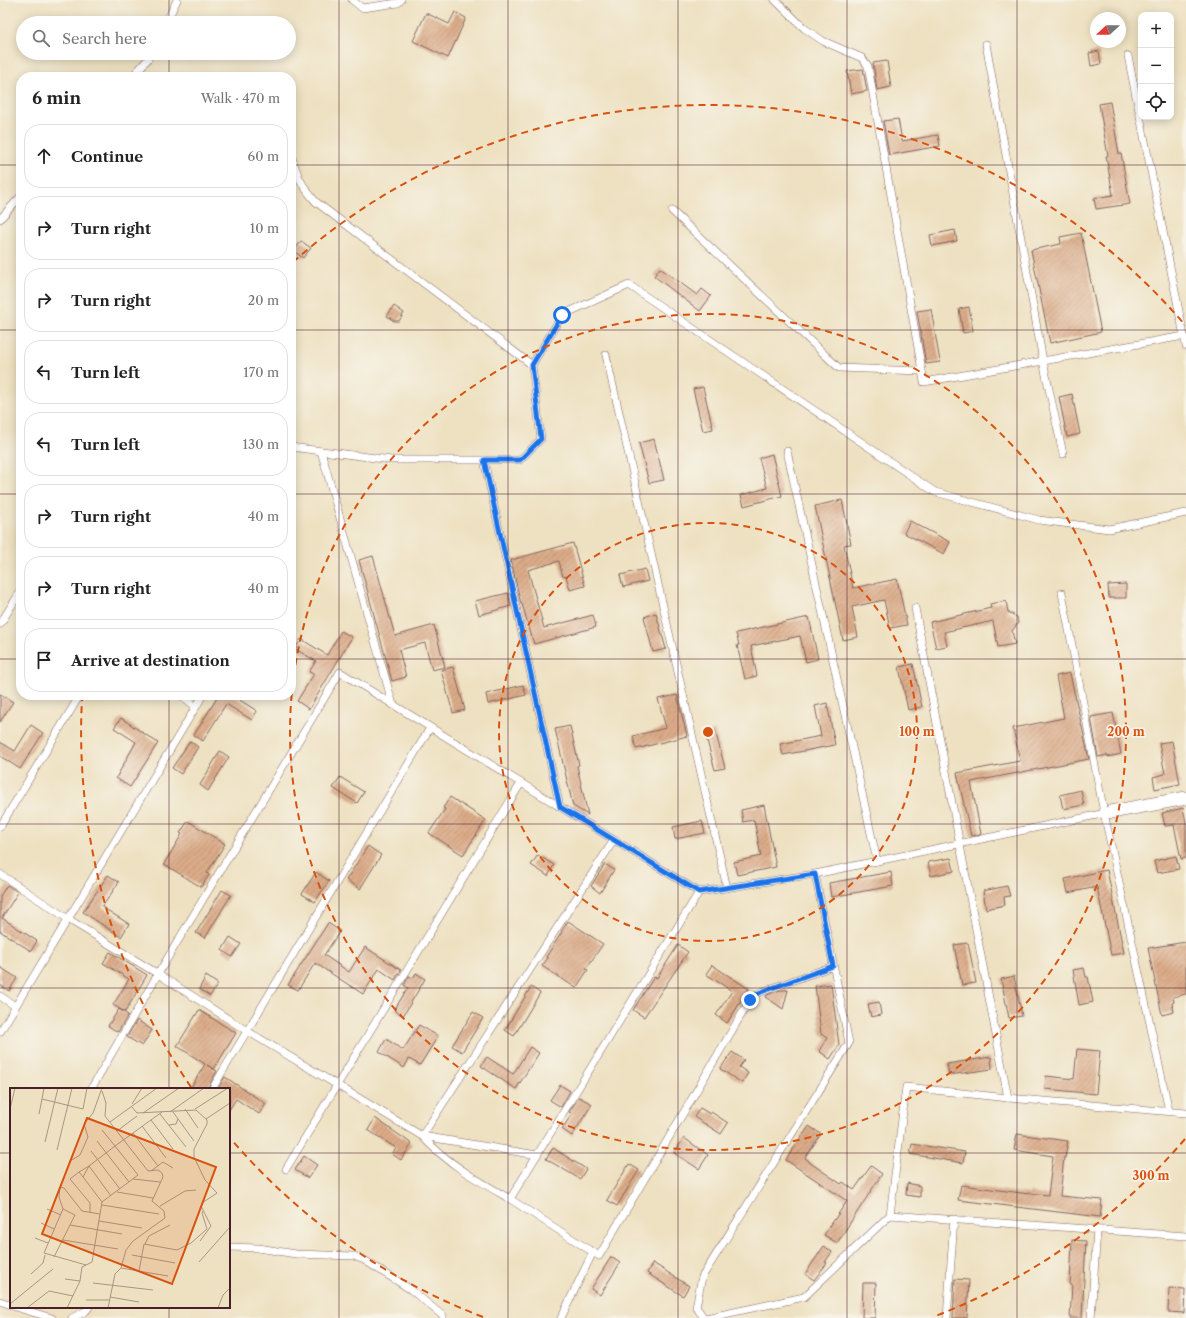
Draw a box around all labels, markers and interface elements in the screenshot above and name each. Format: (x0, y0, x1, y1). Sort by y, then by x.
north arrow (1090, 12, 1126, 48)
map controls (1138, 12, 1174, 120)
button: + (1138, 12, 1174, 48)
search box (16, 16, 296, 60)
icon: search (30, 27, 52, 49)
text: Search here (62, 29, 147, 48)
button: − (1138, 48, 1174, 84)
button: locate (1138, 84, 1174, 120)
text: 6 min (32, 88, 81, 108)
text: Walk · 470 m (201, 90, 280, 106)
icon: ahead (33, 145, 55, 167)
text: Continue (71, 147, 143, 166)
text: 60 m (248, 148, 279, 164)
icon: right (33, 217, 55, 239)
text: Turn right (71, 219, 151, 238)
text: 10 m (250, 220, 279, 236)
icon: right (33, 289, 55, 311)
text: Turn right (71, 291, 151, 310)
text: 20 m (248, 292, 279, 308)
route start (553, 306, 571, 324)
icon: left (33, 361, 55, 383)
text: Turn left (71, 363, 140, 382)
text: 170 m (243, 364, 279, 380)
icon: left (33, 433, 55, 455)
text: Turn left (71, 435, 140, 454)
text: 130 m (243, 436, 279, 452)
icon: right (33, 505, 55, 527)
text: Turn right (71, 507, 151, 526)
text: 40 m (248, 508, 279, 524)
icon: right (33, 577, 55, 599)
text: Turn right (71, 579, 151, 598)
text: 40 m (248, 580, 279, 596)
icon: arrive (33, 649, 55, 671)
text: Arrive at destination (71, 651, 230, 670)
text: 100 m (899, 724, 935, 739)
text: 200 m (1107, 724, 1145, 739)
centre of rings (701, 725, 715, 739)
route end (741, 991, 759, 1009)
inset map (10, 1088, 230, 1308)
text: 300 m (1132, 1168, 1170, 1183)

